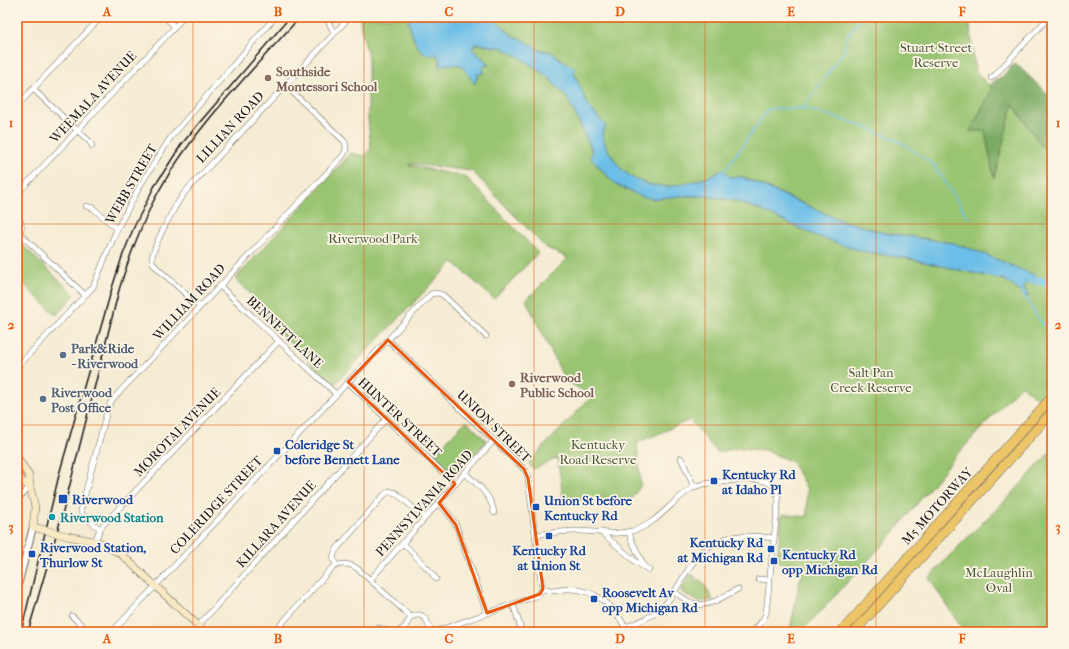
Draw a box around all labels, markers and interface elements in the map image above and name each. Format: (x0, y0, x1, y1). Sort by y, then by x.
text: A (102, 4, 112, 19)
text: B (274, 4, 283, 19)
text: C (445, 4, 454, 19)
text: D (615, 4, 625, 19)
text: E (787, 4, 795, 19)
text: F (958, 4, 966, 19)
park label: Stuart Street Reserve (900, 40, 972, 70)
street label: WEEMALA AVENUE (46, 48, 140, 147)
place label: Southside Montessori School (275, 64, 378, 94)
marker: Southside Montessori School (263, 73, 273, 83)
street label: LILLIAN ROAD (193, 88, 267, 166)
text: 1 (9, 115, 14, 130)
text: 1 (1056, 115, 1061, 130)
street label: WEBB STREET (102, 141, 160, 228)
park label: Riverwood Park (328, 231, 418, 246)
street label: WILLIAM ROAD (149, 261, 228, 344)
street label: BENNETT LANE (244, 293, 326, 371)
text: 2 (8, 317, 15, 332)
text: 2 (1055, 317, 1062, 332)
place label: Park&Ride - Riverwood (71, 341, 139, 371)
marker: Park&Ride - Riverwood (58, 350, 68, 360)
park label: Salt Pan Creek Reserve (830, 365, 912, 395)
place label: Riverwood Public School (520, 370, 594, 400)
street label: HUNTER STREET (355, 374, 445, 460)
marker: Riverwood Public School (507, 379, 517, 389)
street label: MOROTAI AVENUE (131, 384, 223, 480)
place label: Riverwood Post Office (51, 385, 113, 415)
street label: UNION STREET (454, 387, 534, 465)
marker: Riverwood Post Office (38, 394, 48, 404)
place label: Coleridge St before Bennett Lane (284, 437, 400, 467)
park label: Kentucky Road Reserve (560, 437, 637, 467)
marker: Coleridge St before Bennett Lane (272, 446, 282, 456)
street label: PENNSYLVANIA ROAD (372, 447, 476, 559)
street label: COLERIDGE STREET (167, 453, 265, 557)
street label: M5 MOTORWAY (898, 463, 976, 548)
place label: Kentucky Rd at Idaho Pl (722, 467, 796, 497)
marker: Kentucky Rd at Idaho Pl (709, 476, 719, 486)
street label: KILLARA AVENUE (233, 478, 319, 570)
place label: Riverwood (72, 492, 134, 507)
marker: Riverwood (57, 493, 69, 505)
place label: Union St before Kentucky Rd (543, 493, 633, 524)
marker: Union St before Kentucky Rd (531, 502, 541, 512)
place label: Riverwood Station (60, 510, 164, 525)
marker: Riverwood Station (47, 512, 57, 522)
text: 3 (8, 519, 14, 535)
text: 3 (1055, 519, 1061, 535)
marker: Kentucky Rd at Union St (544, 531, 554, 541)
place label: Kentucky Rd at Michigan Rd (677, 535, 764, 566)
place label: Riverwood Station, Thurlow St (39, 540, 147, 570)
place label: Kentucky Rd at Union St (512, 543, 587, 573)
marker: Kentucky Rd at Michigan Rd (766, 544, 776, 554)
place label: Kentucky Rd opp Michigan Rd (782, 547, 879, 578)
marker: Riverwood Station, Thurlow St (27, 549, 37, 559)
marker: Kentucky Rd opp Michigan Rd (769, 556, 779, 566)
park label: McLaughlin Oval (965, 565, 1033, 595)
place label: Roosevelt Av opp Michigan Rd (602, 585, 699, 616)
marker: Roosevelt Av opp Michigan Rd (589, 594, 599, 604)
text: A (102, 631, 112, 646)
text: B (274, 631, 283, 646)
text: C (445, 631, 454, 646)
text: D (615, 631, 625, 646)
text: E (787, 631, 795, 646)
text: F (958, 631, 966, 646)

